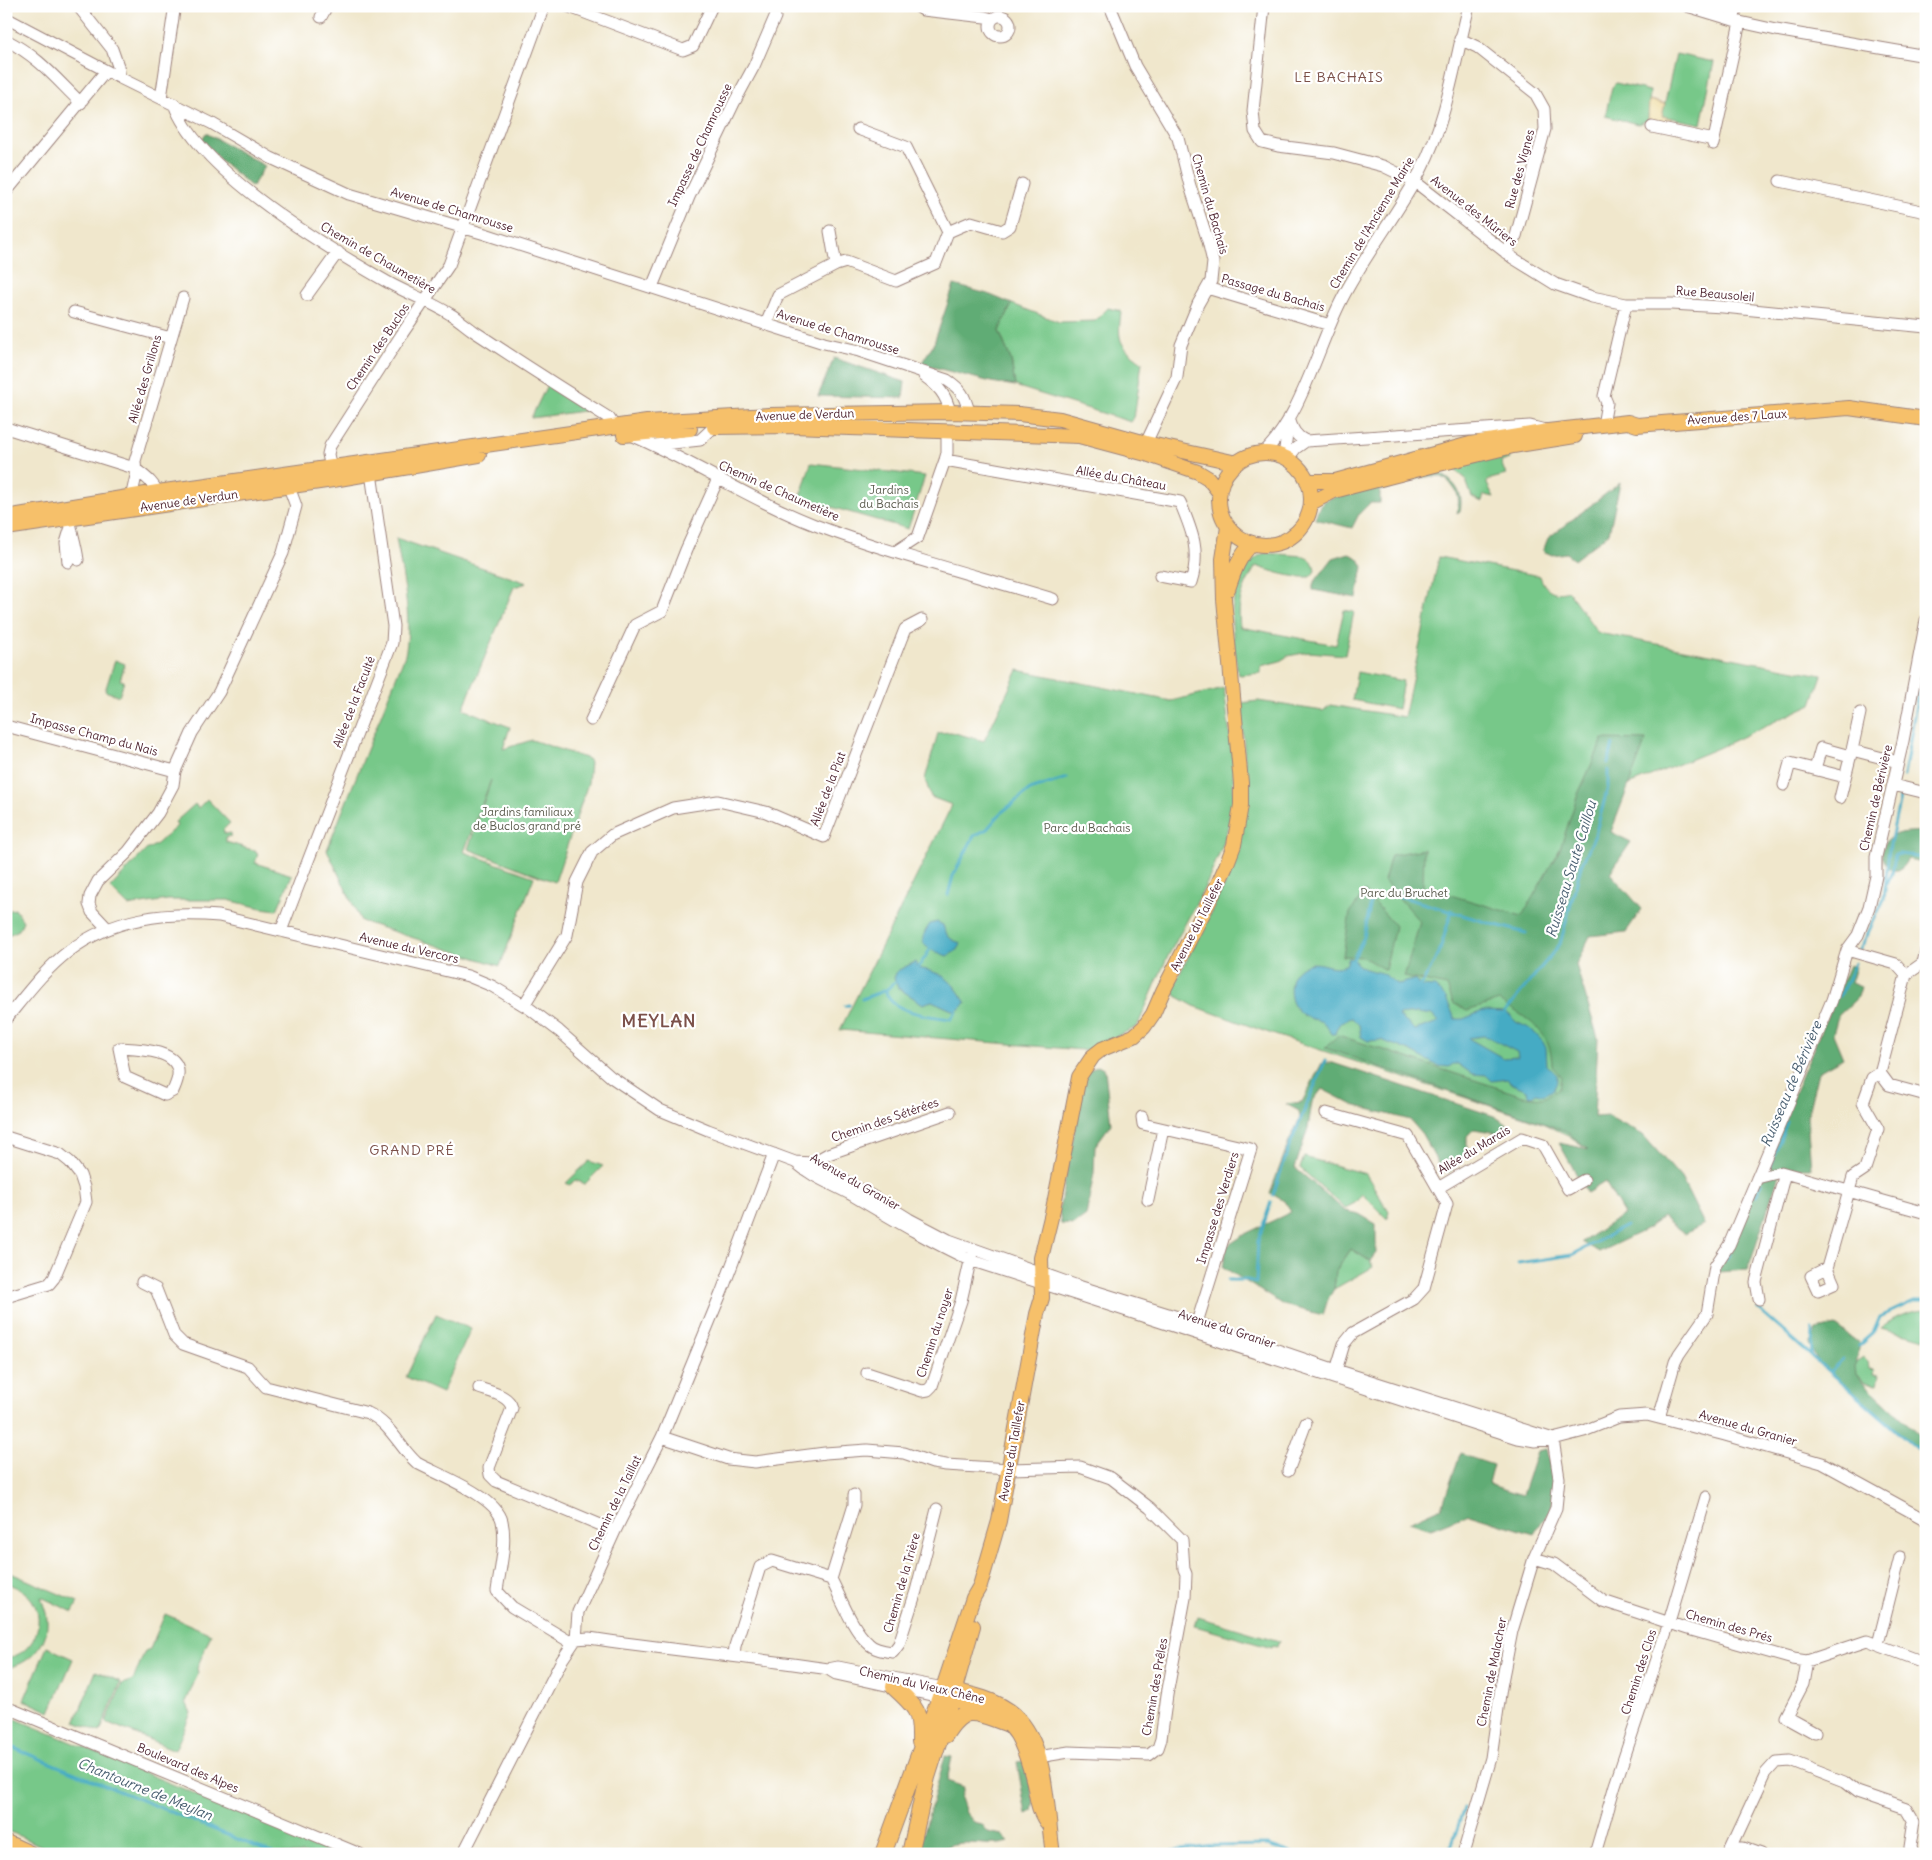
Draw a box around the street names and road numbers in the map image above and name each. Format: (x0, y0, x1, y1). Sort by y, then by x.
street label: Impasse de Chamrousse (664, 81, 735, 209)
street label: Rue des Vignes (1502, 128, 1537, 210)
street label: Chemin du Bachais (1189, 152, 1232, 256)
street label: Chemin de l'Ancienne Mairie (1326, 154, 1417, 292)
street label: Avenue des Mûriers (1428, 172, 1521, 249)
street label: Avenue de Chamrousse (389, 184, 515, 235)
street label: Chemin de Chaumetière (318, 218, 438, 297)
street label: Passage du Bachais (1220, 271, 1327, 314)
street label: Rue Beausoleil (1675, 283, 1755, 304)
street label: Chemin des Buclos (343, 300, 412, 393)
street label: Avenue de Chamrousse (775, 306, 901, 357)
street label: Allée des Grillons (125, 333, 164, 425)
street label: Avenue de Verdun (755, 405, 855, 424)
street label: Avenue des 7 Laux (1687, 406, 1787, 427)
street label: Chemin de Chaumetière (717, 457, 842, 524)
street label: Allée du Château (1075, 462, 1168, 493)
street label: Avenue de Verdun (139, 486, 239, 515)
street label: Allée de la Faculté (329, 654, 378, 750)
street label: Impasse Champ du Nais (29, 710, 160, 759)
street label: Chemin de Bérivière (1856, 743, 1895, 852)
street label: Allée de la Piat (806, 750, 849, 828)
street label: Avenue du Taillefer (1167, 876, 1226, 974)
street label: Avenue du Vercors (358, 929, 460, 966)
street label: Chemin des Sétérées (829, 1094, 940, 1145)
street label: Allée du Marais (1435, 1122, 1513, 1177)
street label: Avenue du Granier (808, 1150, 903, 1213)
street label: Impasse des Verdiers (1193, 1150, 1242, 1266)
street label: Chemin du noyer (913, 1286, 956, 1379)
street label: Avenue du Granier (1177, 1306, 1278, 1351)
street label: Avenue du Taillefer (995, 1399, 1028, 1502)
street label: Avenue du Granier (1697, 1406, 1799, 1449)
street label: Chemin de la Taillat (585, 1453, 644, 1553)
street label: Chemin de la Trière (880, 1531, 923, 1635)
street label: Chemin des Prés (1684, 1606, 1774, 1645)
street label: Chemin de Malacher (1474, 1616, 1509, 1728)
street label: Chemin des Clos (1618, 1627, 1659, 1716)
street label: Chemin des Prêles (1139, 1637, 1170, 1737)
street label: Chemin du Vieux Chêne (858, 1663, 986, 1706)
street label: Boulevard des Alpes (135, 1739, 241, 1796)

